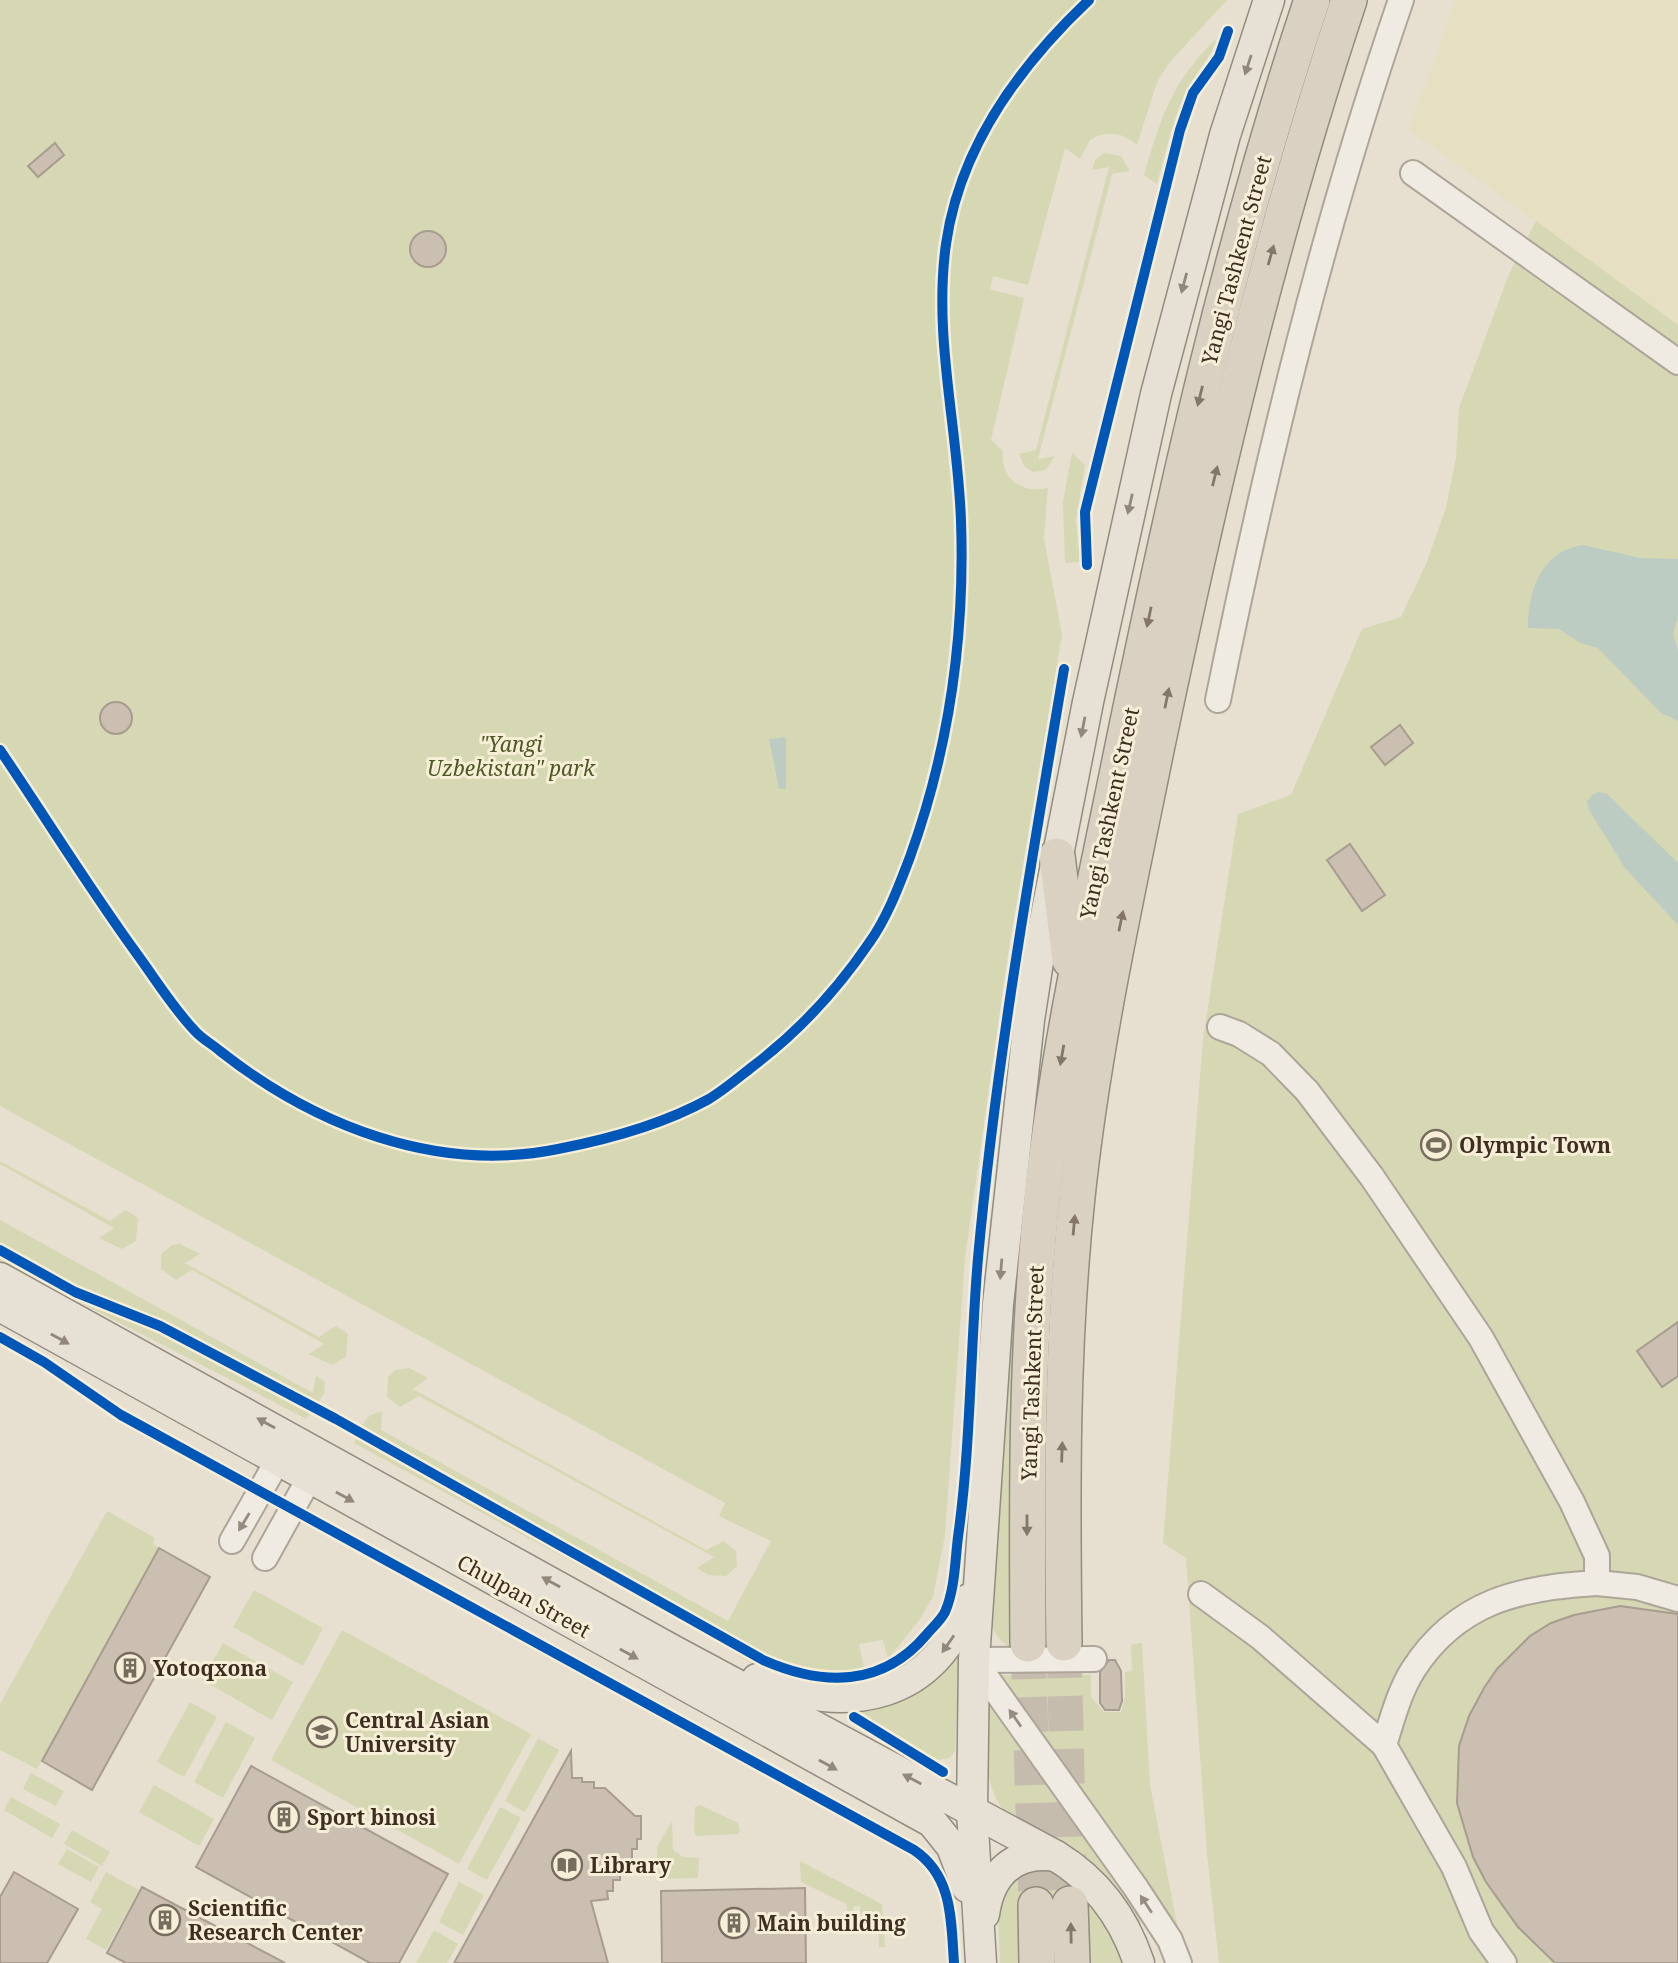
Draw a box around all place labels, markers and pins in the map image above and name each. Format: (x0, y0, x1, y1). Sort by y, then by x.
sports icon: Olympic Town (1419, 1128, 1453, 1162)
place label: Olympic Town (1459, 1131, 1611, 1159)
building icon: Yotoqxona (113, 1651, 147, 1685)
place label: Yotoqxona (153, 1654, 267, 1682)
place label: Central Asian University (345, 1706, 490, 1758)
school or university icon: Central Asian University (305, 1715, 339, 1749)
building icon: Sport binosi (267, 1800, 301, 1834)
place label: Sport binosi (307, 1803, 437, 1831)
library icon: Library (550, 1848, 584, 1882)
place label: Library (590, 1851, 672, 1879)
place label: Scientific Research Center (188, 1894, 363, 1946)
building icon: Scientific Research Center (148, 1903, 182, 1937)
building icon: Main building (717, 1906, 751, 1940)
place label: Main building (757, 1909, 906, 1937)

